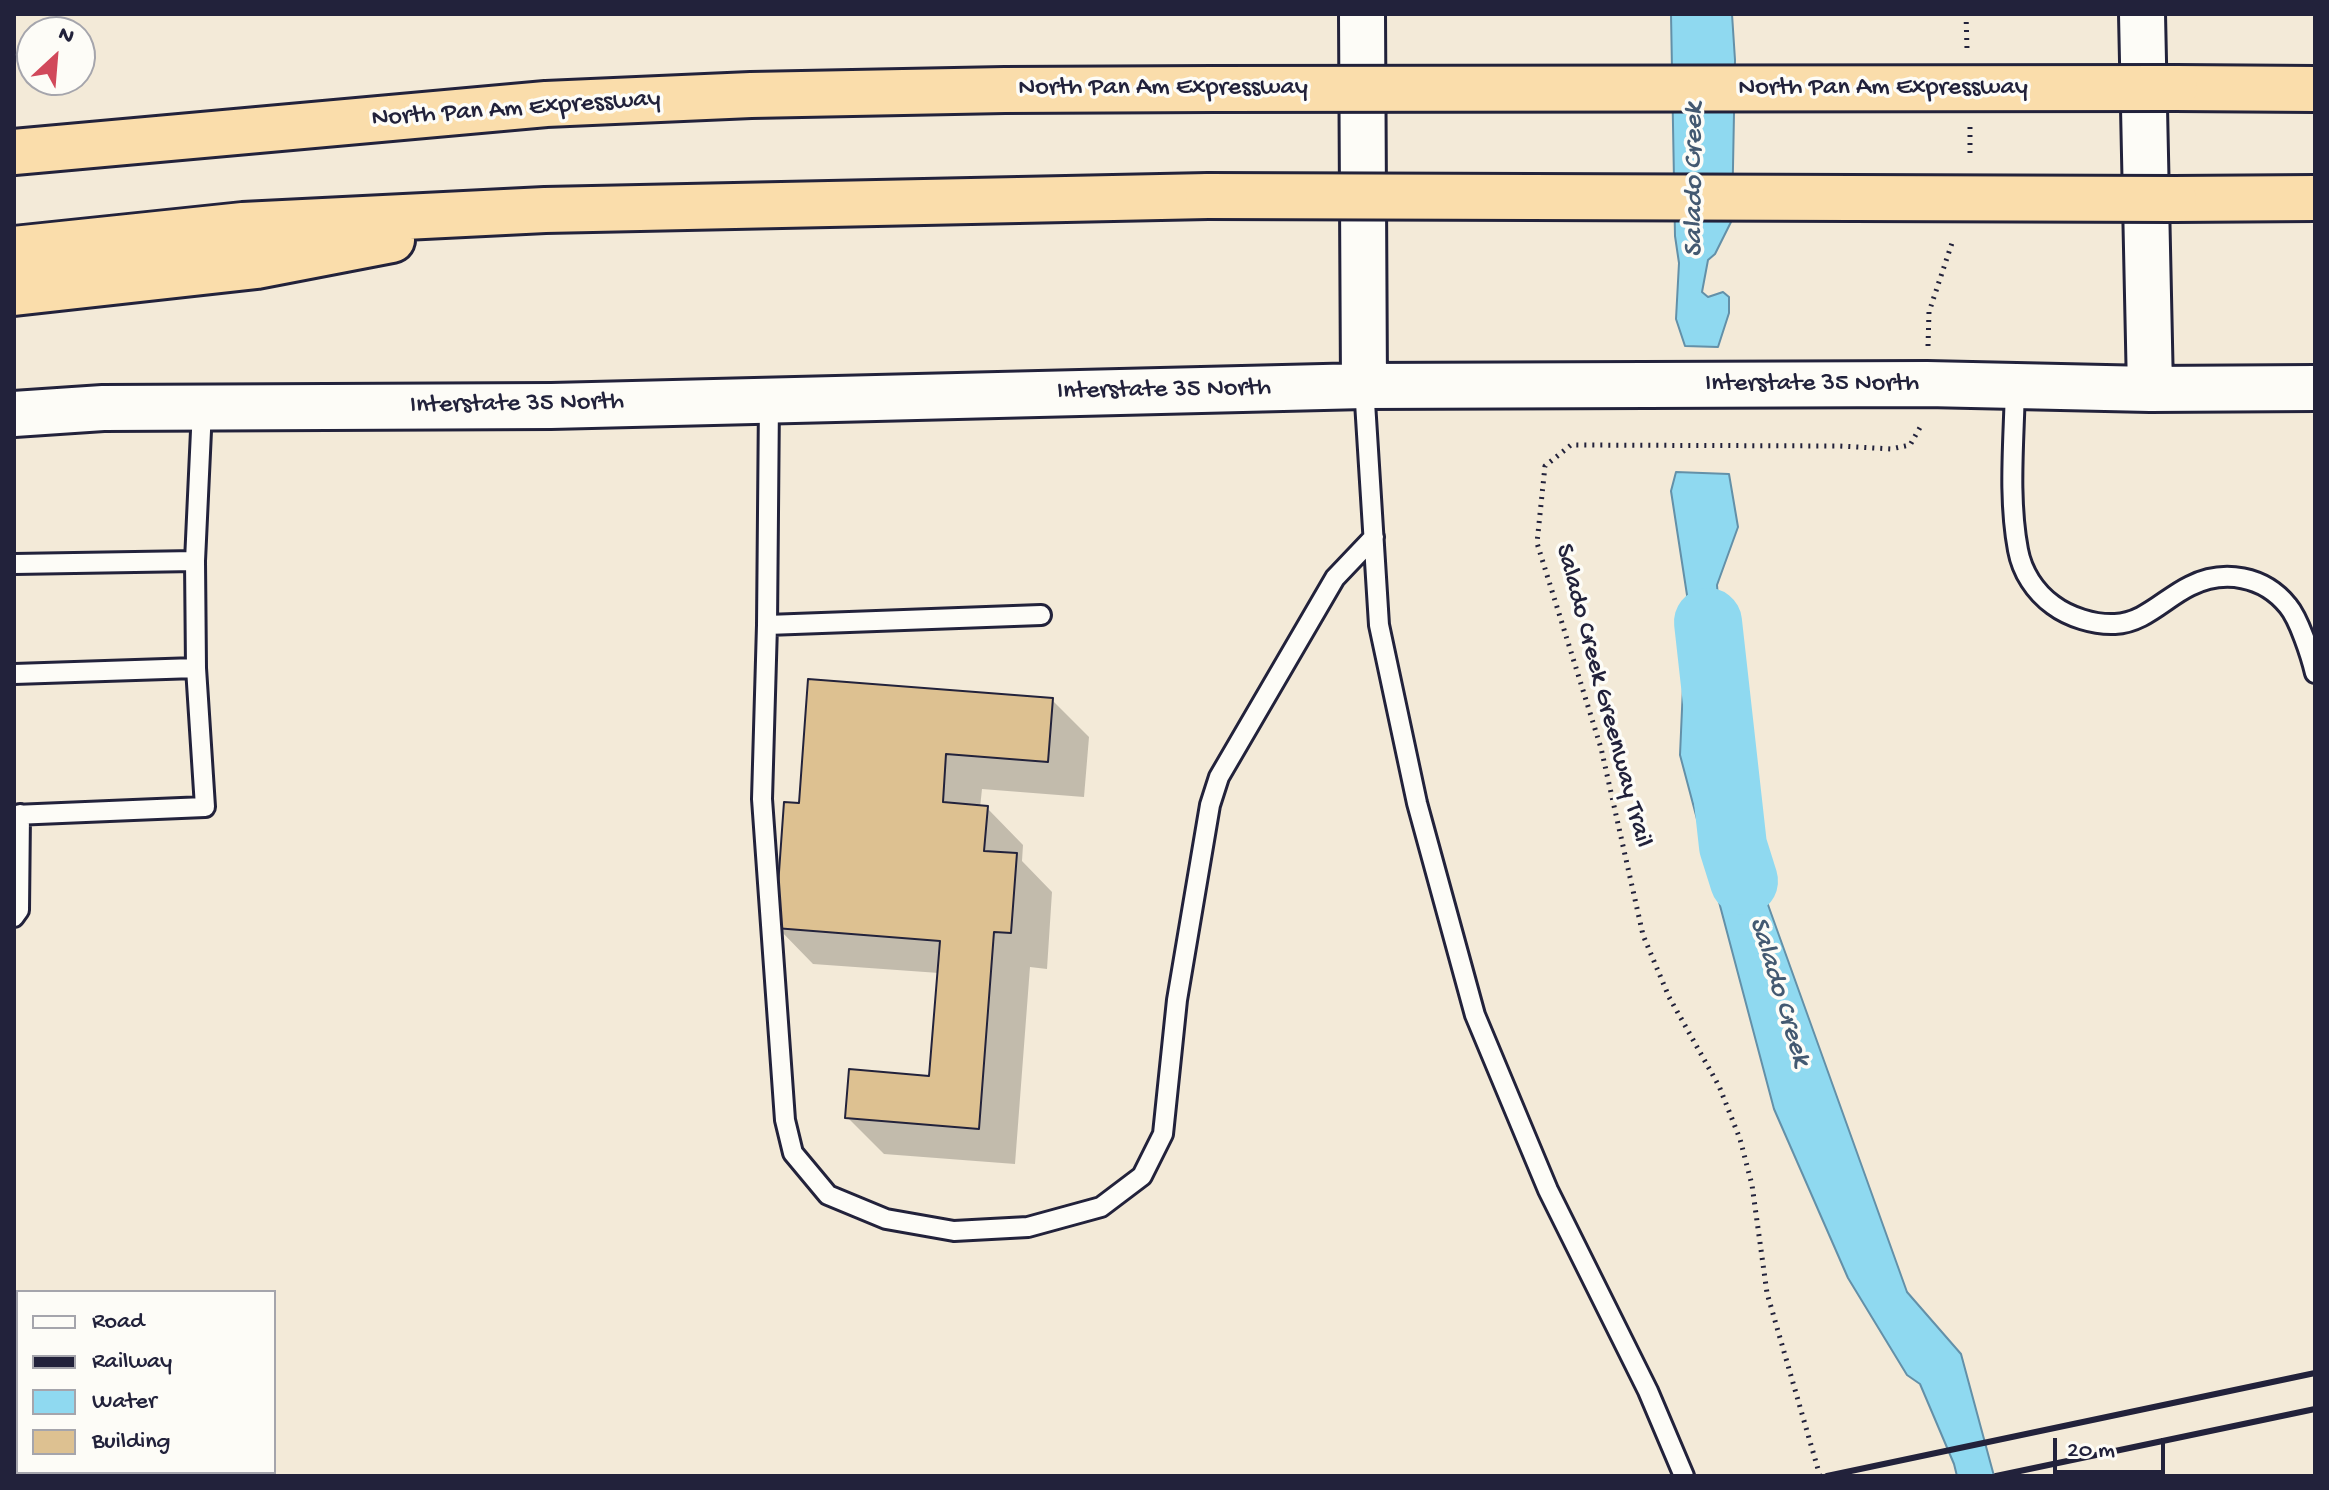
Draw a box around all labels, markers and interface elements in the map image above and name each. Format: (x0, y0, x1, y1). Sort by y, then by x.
north arrow (16, 16, 96, 96)
text: N (53, 21, 78, 51)
street label: North Pan Am Expressway (1018, 73, 1308, 105)
street label: North Pan Am Expressway (1738, 73, 2028, 105)
street label: North Pan Am Expressway (371, 84, 661, 136)
water label: Salado Creek (1679, 103, 1713, 257)
street label: Interstate 35 North (1705, 369, 1919, 401)
street label: Interstate 35 North (1057, 374, 1271, 408)
street label: Interstate 35 North (410, 388, 624, 422)
street label: Salado Creek Greenway Trail (1546, 541, 1658, 851)
water label: Salado Creek (1739, 913, 1817, 1071)
legend (16, 1290, 276, 1474)
text: Road (92, 1308, 144, 1337)
text: Railway (92, 1348, 172, 1377)
text: Water (92, 1388, 156, 1417)
scale bar (2057, 1422, 2169, 1472)
text: Building (92, 1428, 170, 1457)
text: 20 m (2067, 1437, 2115, 1466)

